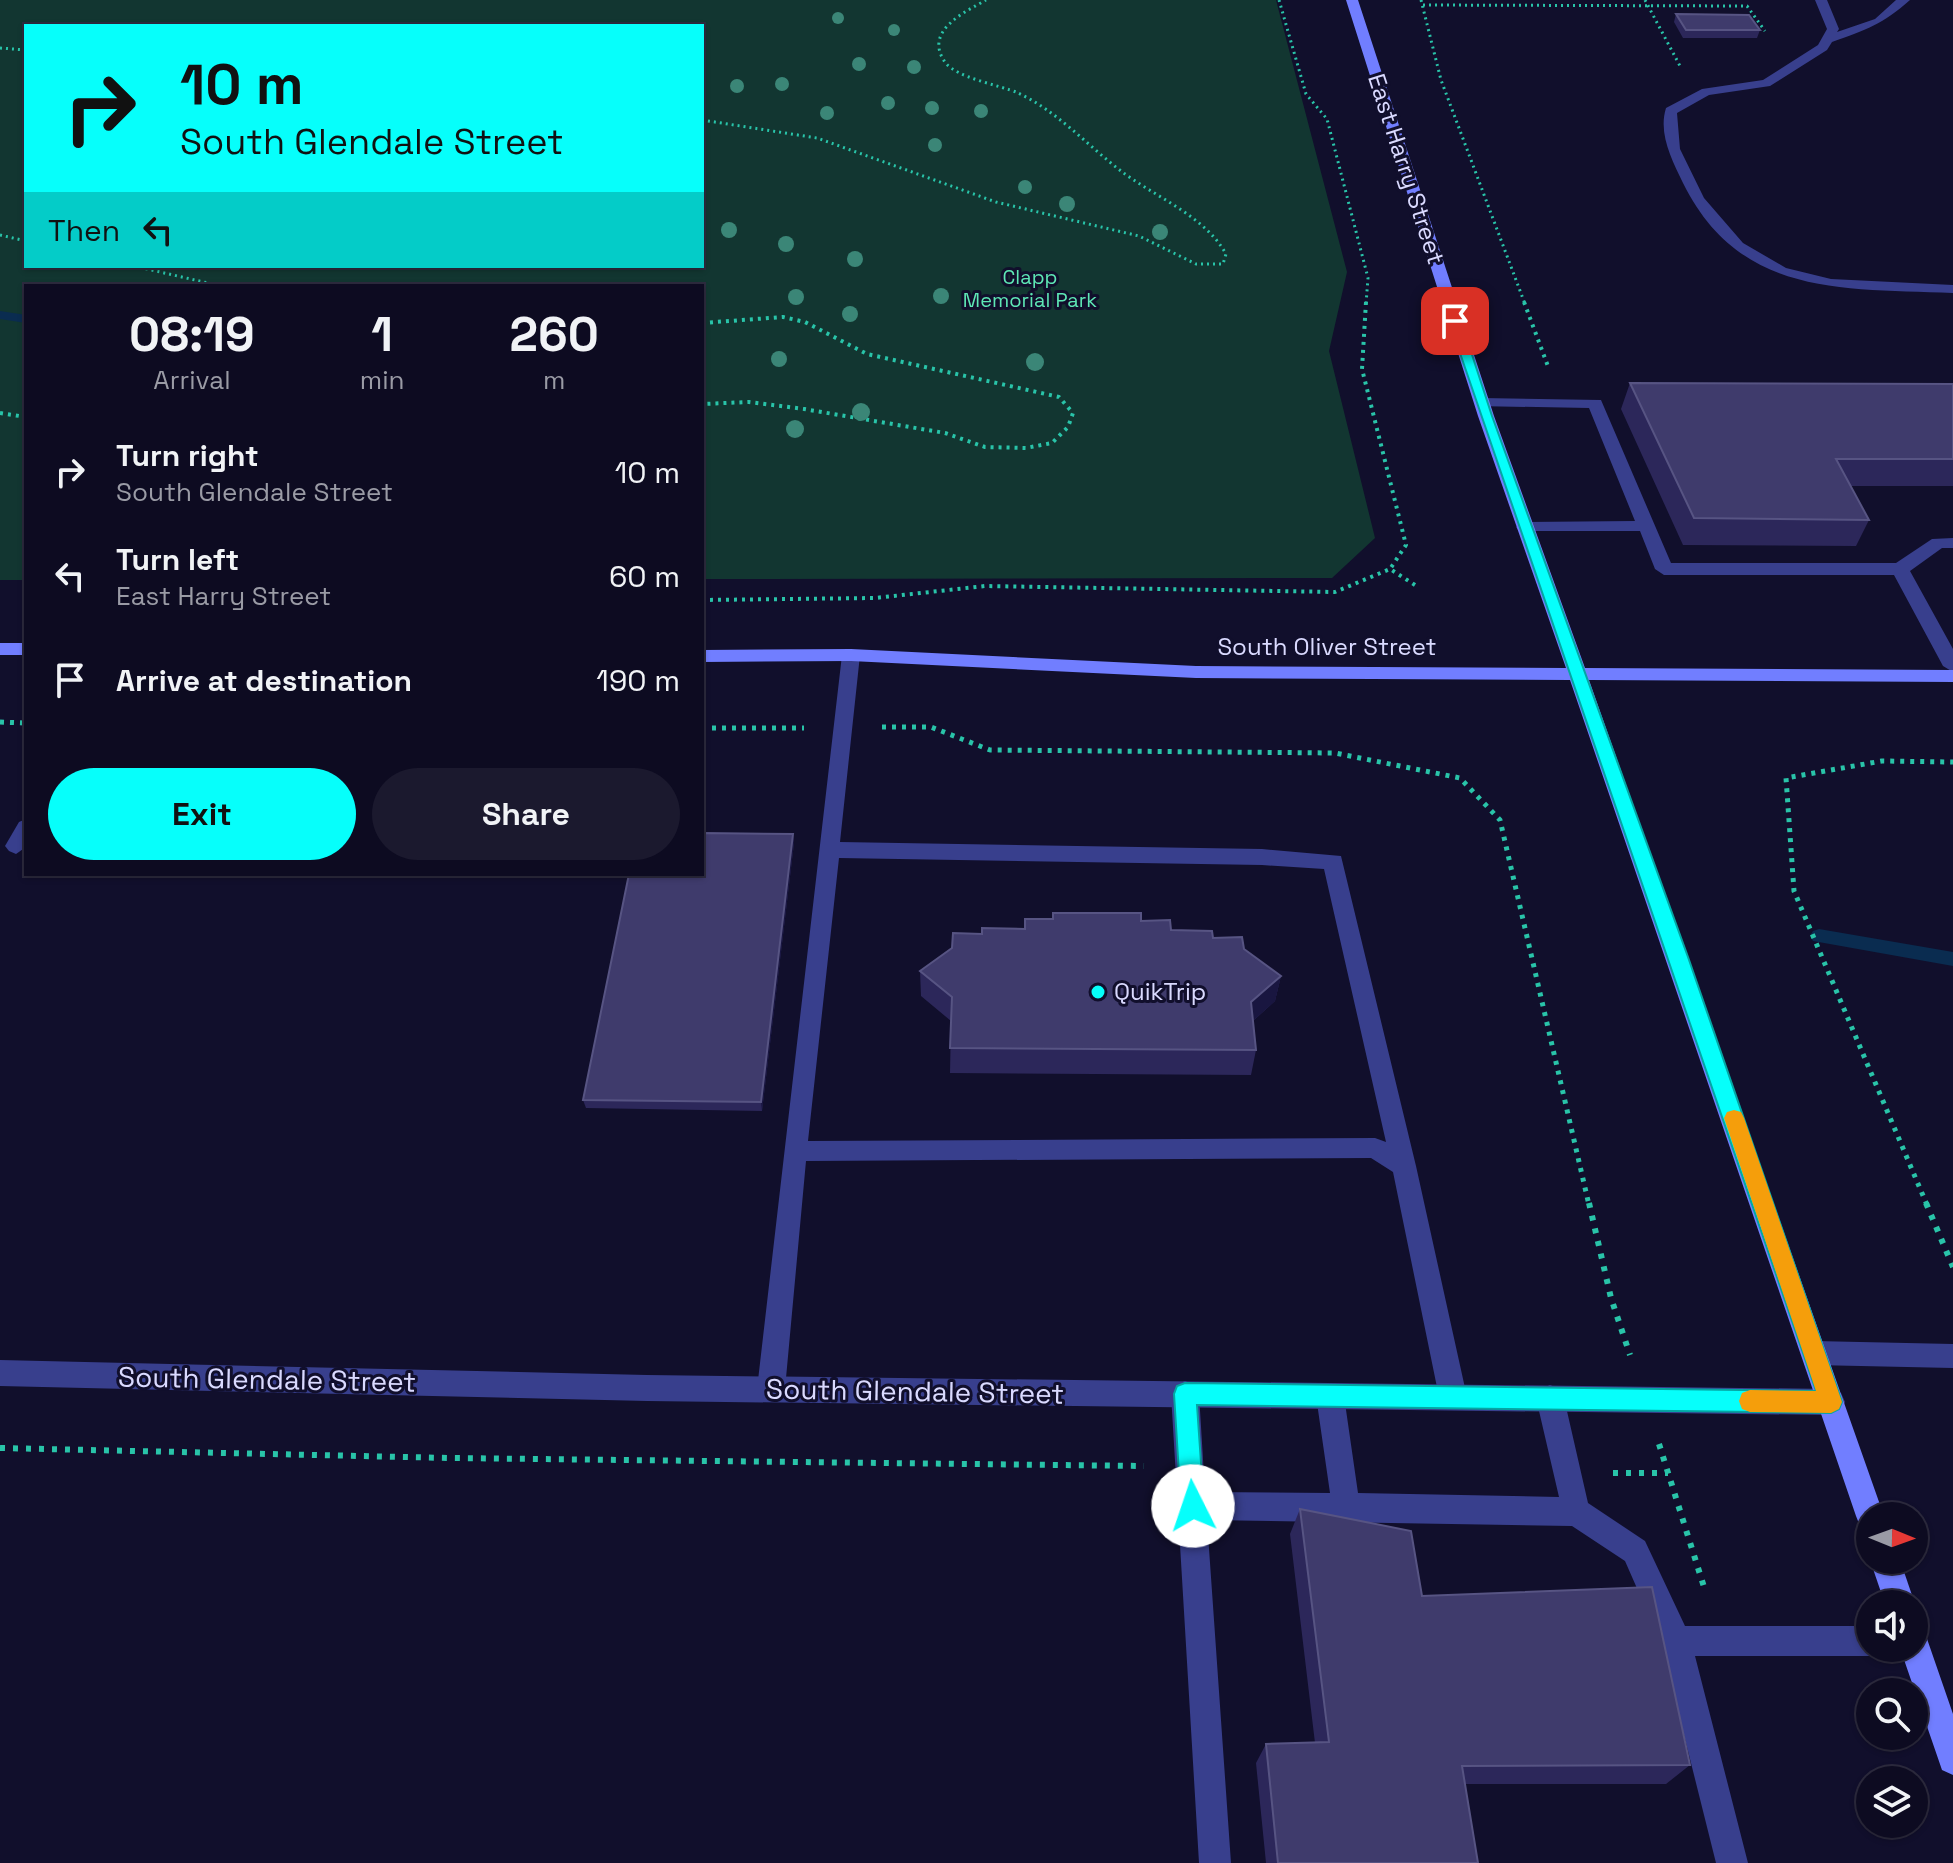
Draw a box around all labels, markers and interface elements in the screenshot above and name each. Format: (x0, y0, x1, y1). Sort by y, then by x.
text: 10 m (180, 49, 304, 120)
icon: right (48, 56, 152, 160)
street label: East Harry Street (1361, 70, 1452, 268)
text: South Glendale Street (180, 119, 563, 165)
icon: left (136, 208, 180, 252)
text: Then (48, 211, 120, 250)
park label: Clapp Memorial Park (963, 264, 1097, 313)
pin (1421, 287, 1489, 355)
icon: arrive (1433, 299, 1477, 343)
text: 08:19 (129, 304, 255, 365)
text: 1 (371, 304, 393, 365)
text: 260 (510, 304, 599, 365)
text: Arrival (153, 363, 231, 397)
text: min (360, 363, 404, 397)
text: m (543, 363, 565, 397)
text: Turn right (116, 436, 259, 475)
icon: right (48, 450, 92, 494)
text: 10 m (615, 453, 680, 492)
text: South Glendale Street (116, 475, 393, 509)
text: Turn left (116, 540, 239, 579)
icon: left (48, 554, 92, 598)
text: 60 m (609, 557, 680, 596)
text: East Harry Street (116, 579, 331, 613)
street label: South Oliver Street (1217, 631, 1437, 662)
icon: arrive (48, 658, 92, 702)
text: Arrive at destination (116, 661, 412, 700)
text: 190 m (596, 661, 680, 700)
button: Exit (48, 768, 356, 860)
button: Share (372, 768, 680, 860)
place label: QuikTrip (1114, 976, 1206, 1007)
marker: QuikTrip (1089, 983, 1107, 1001)
street label: South Glendale Street (118, 1358, 416, 1400)
street label: South Glendale Street (766, 1370, 1064, 1412)
position arrow (1151, 1464, 1235, 1548)
north arrow (1856, 1502, 1928, 1574)
map controls (1856, 1502, 1928, 1838)
button: sound (1856, 1590, 1928, 1662)
button: search (1856, 1678, 1928, 1750)
button: layers (1856, 1766, 1928, 1838)

